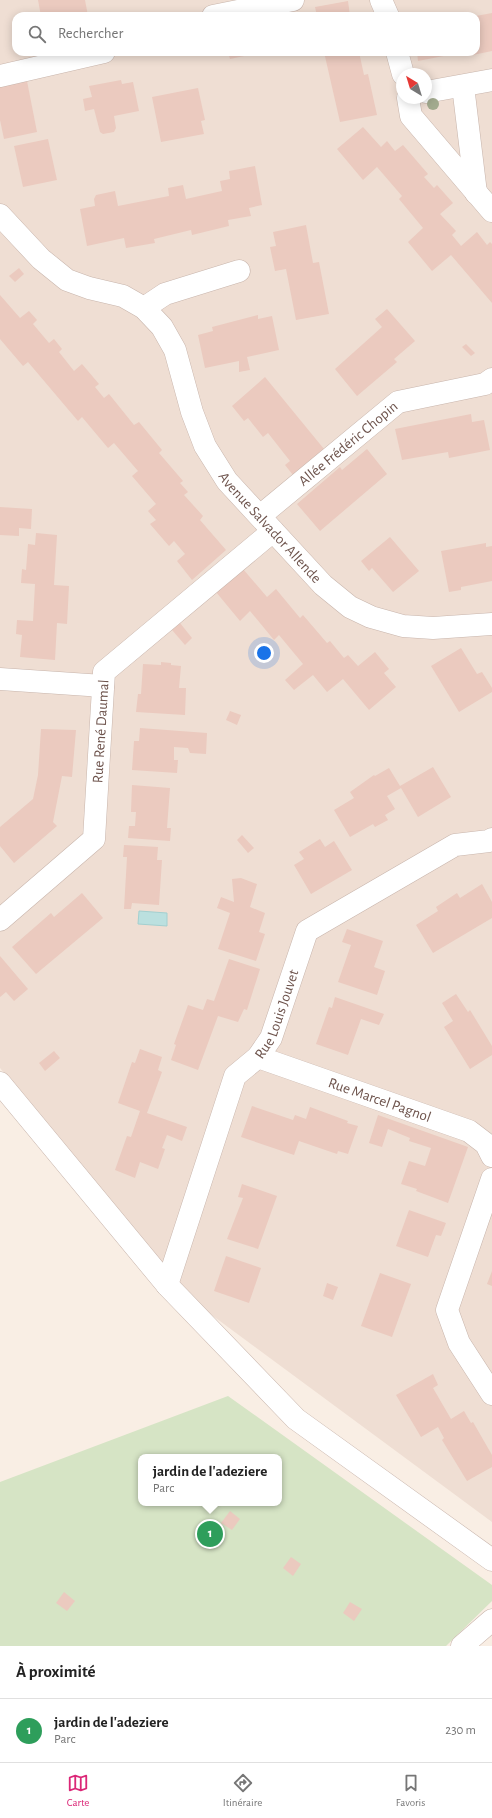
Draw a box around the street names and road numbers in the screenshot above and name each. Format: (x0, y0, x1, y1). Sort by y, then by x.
street label: Allée Frédéric Chopin (296, 399, 401, 489)
street label: Avenue Salvador Allende (215, 470, 324, 586)
street label: Rue René Daumal (90, 679, 112, 784)
street label: Rue Louis Jouvet (252, 968, 302, 1062)
street label: Rue Marcel Pagnol (326, 1075, 433, 1125)

